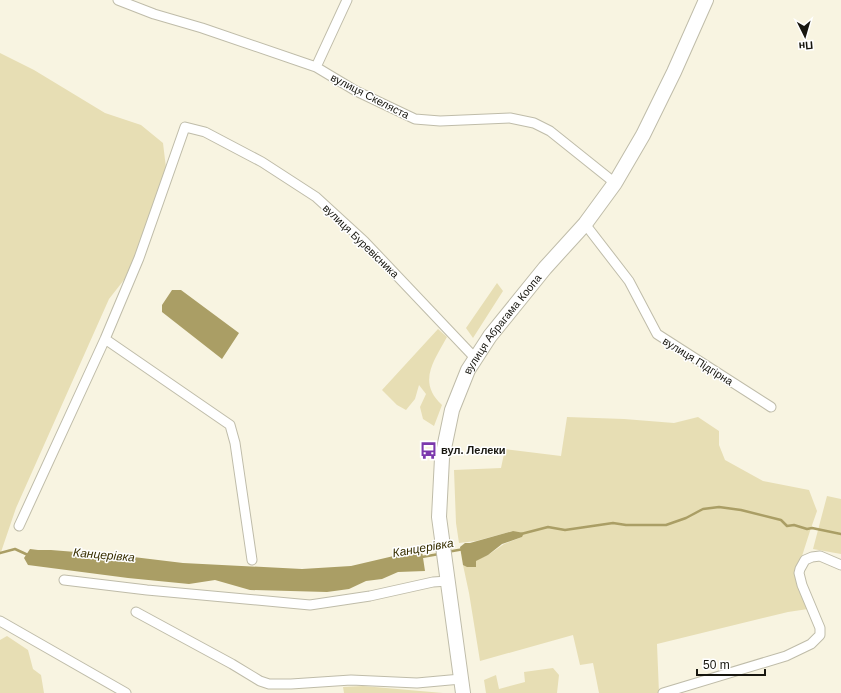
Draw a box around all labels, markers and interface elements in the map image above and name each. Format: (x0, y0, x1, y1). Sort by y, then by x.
north arrow (785, 16, 825, 56)
text: Пн (798, 39, 814, 53)
street label: вулиця Скеляста (329, 71, 412, 121)
street label: вулиця Буревісника (321, 202, 402, 281)
street label: вулиця Абрагама Коопа (461, 271, 544, 376)
street label: вулиця Підгірна (661, 335, 736, 388)
bus stop icon: вул. Лелеки (418, 440, 438, 460)
place label: вул. Лелеки (441, 444, 506, 456)
water label: Канцерівка (391, 536, 455, 560)
water label: Канцерівка (73, 545, 136, 565)
scale bar (697, 651, 765, 677)
text: 50 m (703, 658, 730, 672)

